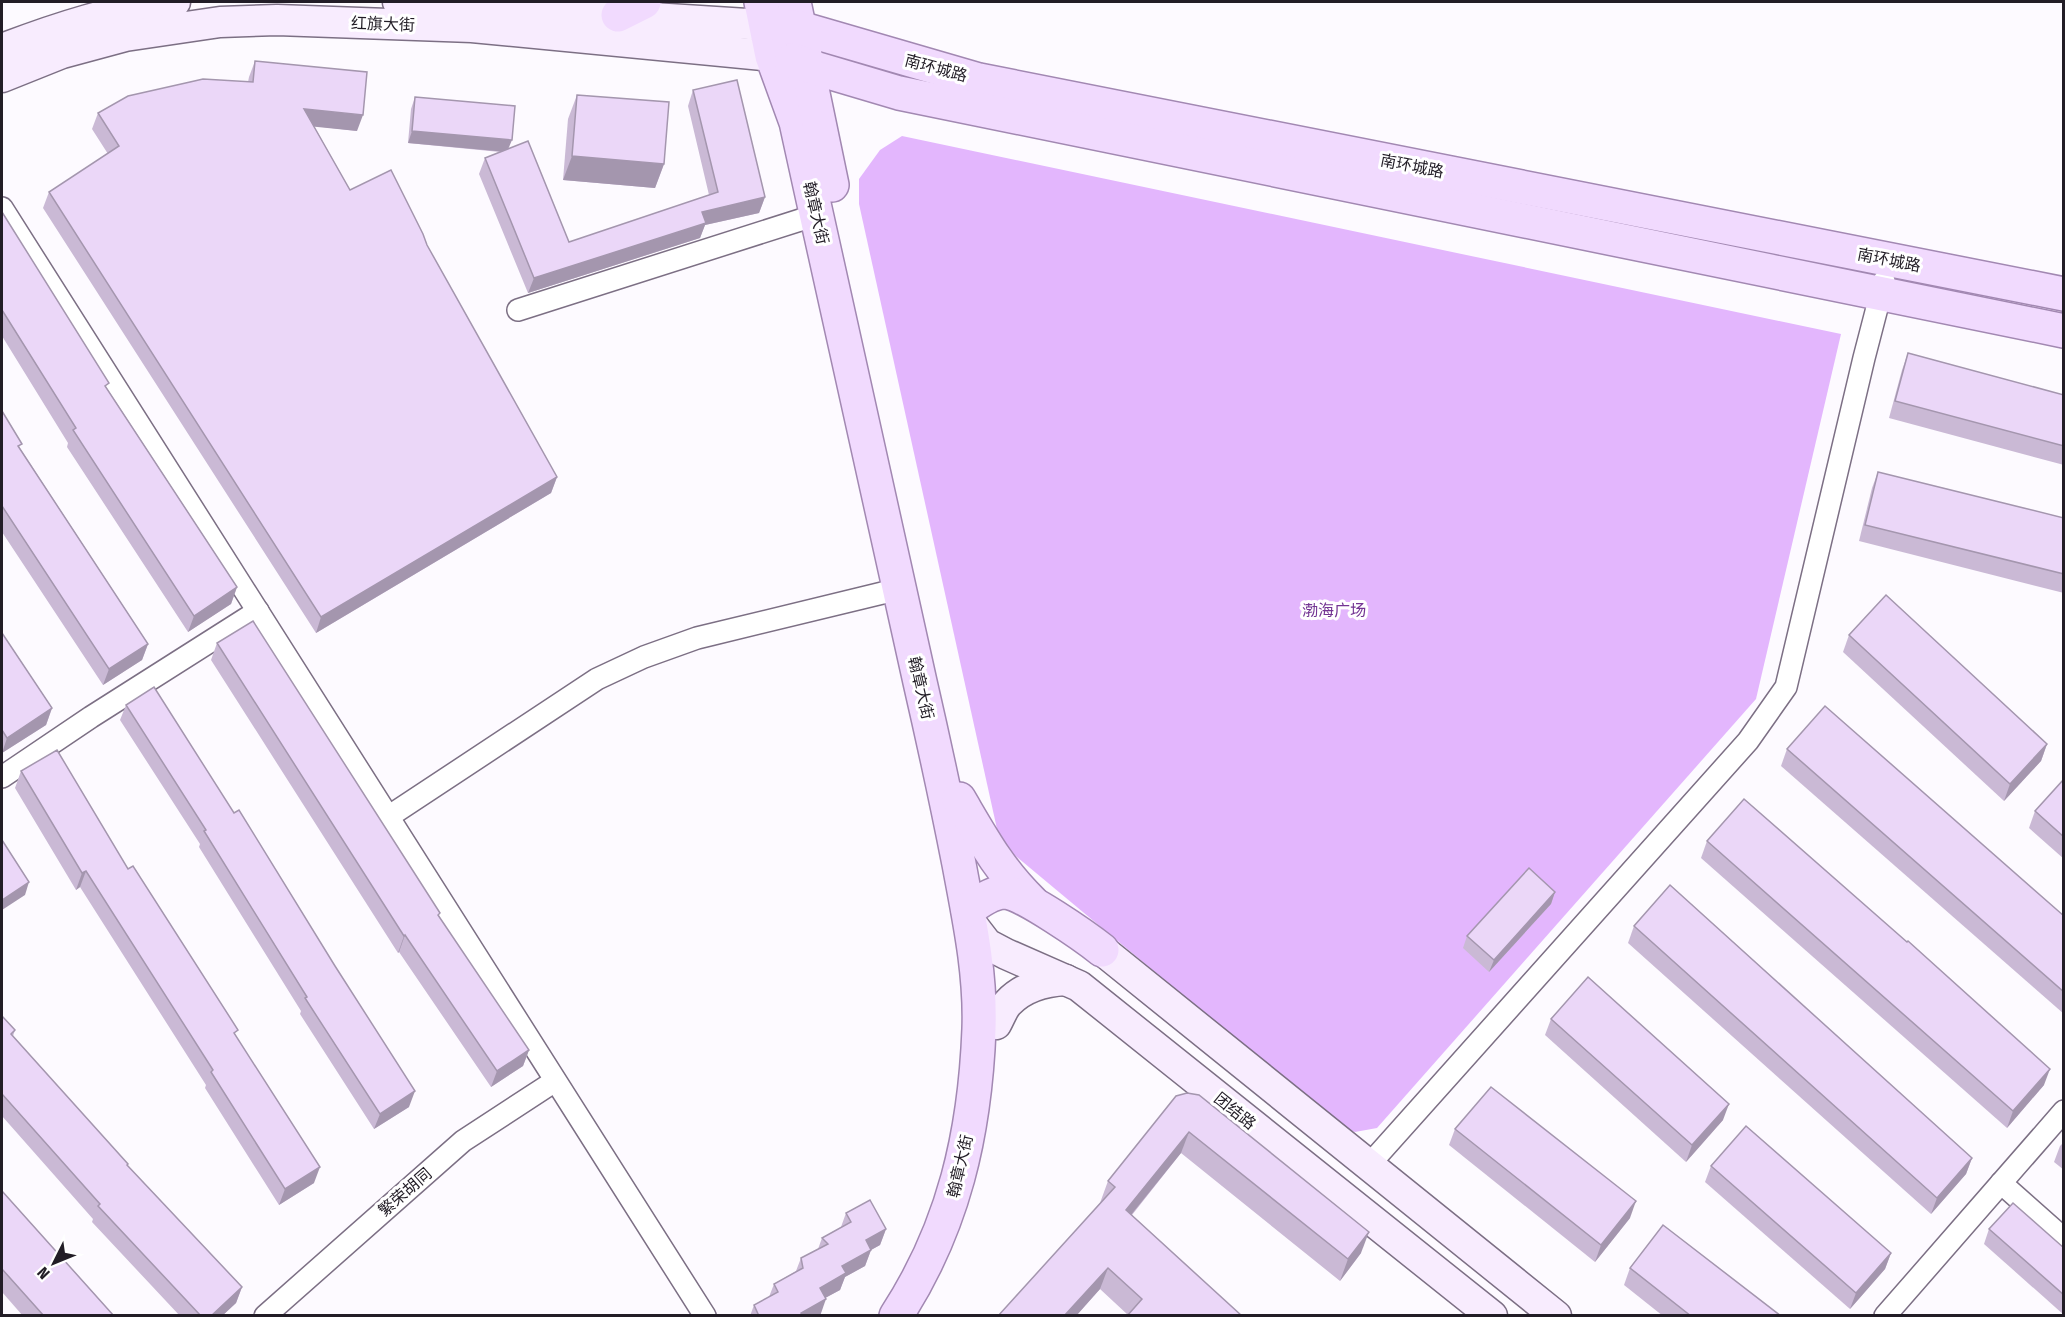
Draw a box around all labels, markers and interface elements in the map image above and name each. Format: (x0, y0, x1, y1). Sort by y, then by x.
street label: 红旗大街 (351, 13, 415, 35)
street label: 南环城路 (903, 51, 969, 85)
street label: 南环城路 (1379, 151, 1445, 181)
street label: 翰章大街 (800, 180, 832, 246)
street label: 南环城路 (1856, 245, 1922, 275)
park label: 渤海广场 (1302, 601, 1366, 620)
street label: 翰章大街 (905, 655, 937, 721)
street label: 团结路 (1210, 1089, 1260, 1133)
street label: 翰章大街 (944, 1133, 976, 1199)
street label: 繁荣胡同 (375, 1164, 435, 1220)
north arrow (24, 1233, 84, 1293)
text: N (33, 1263, 54, 1283)

